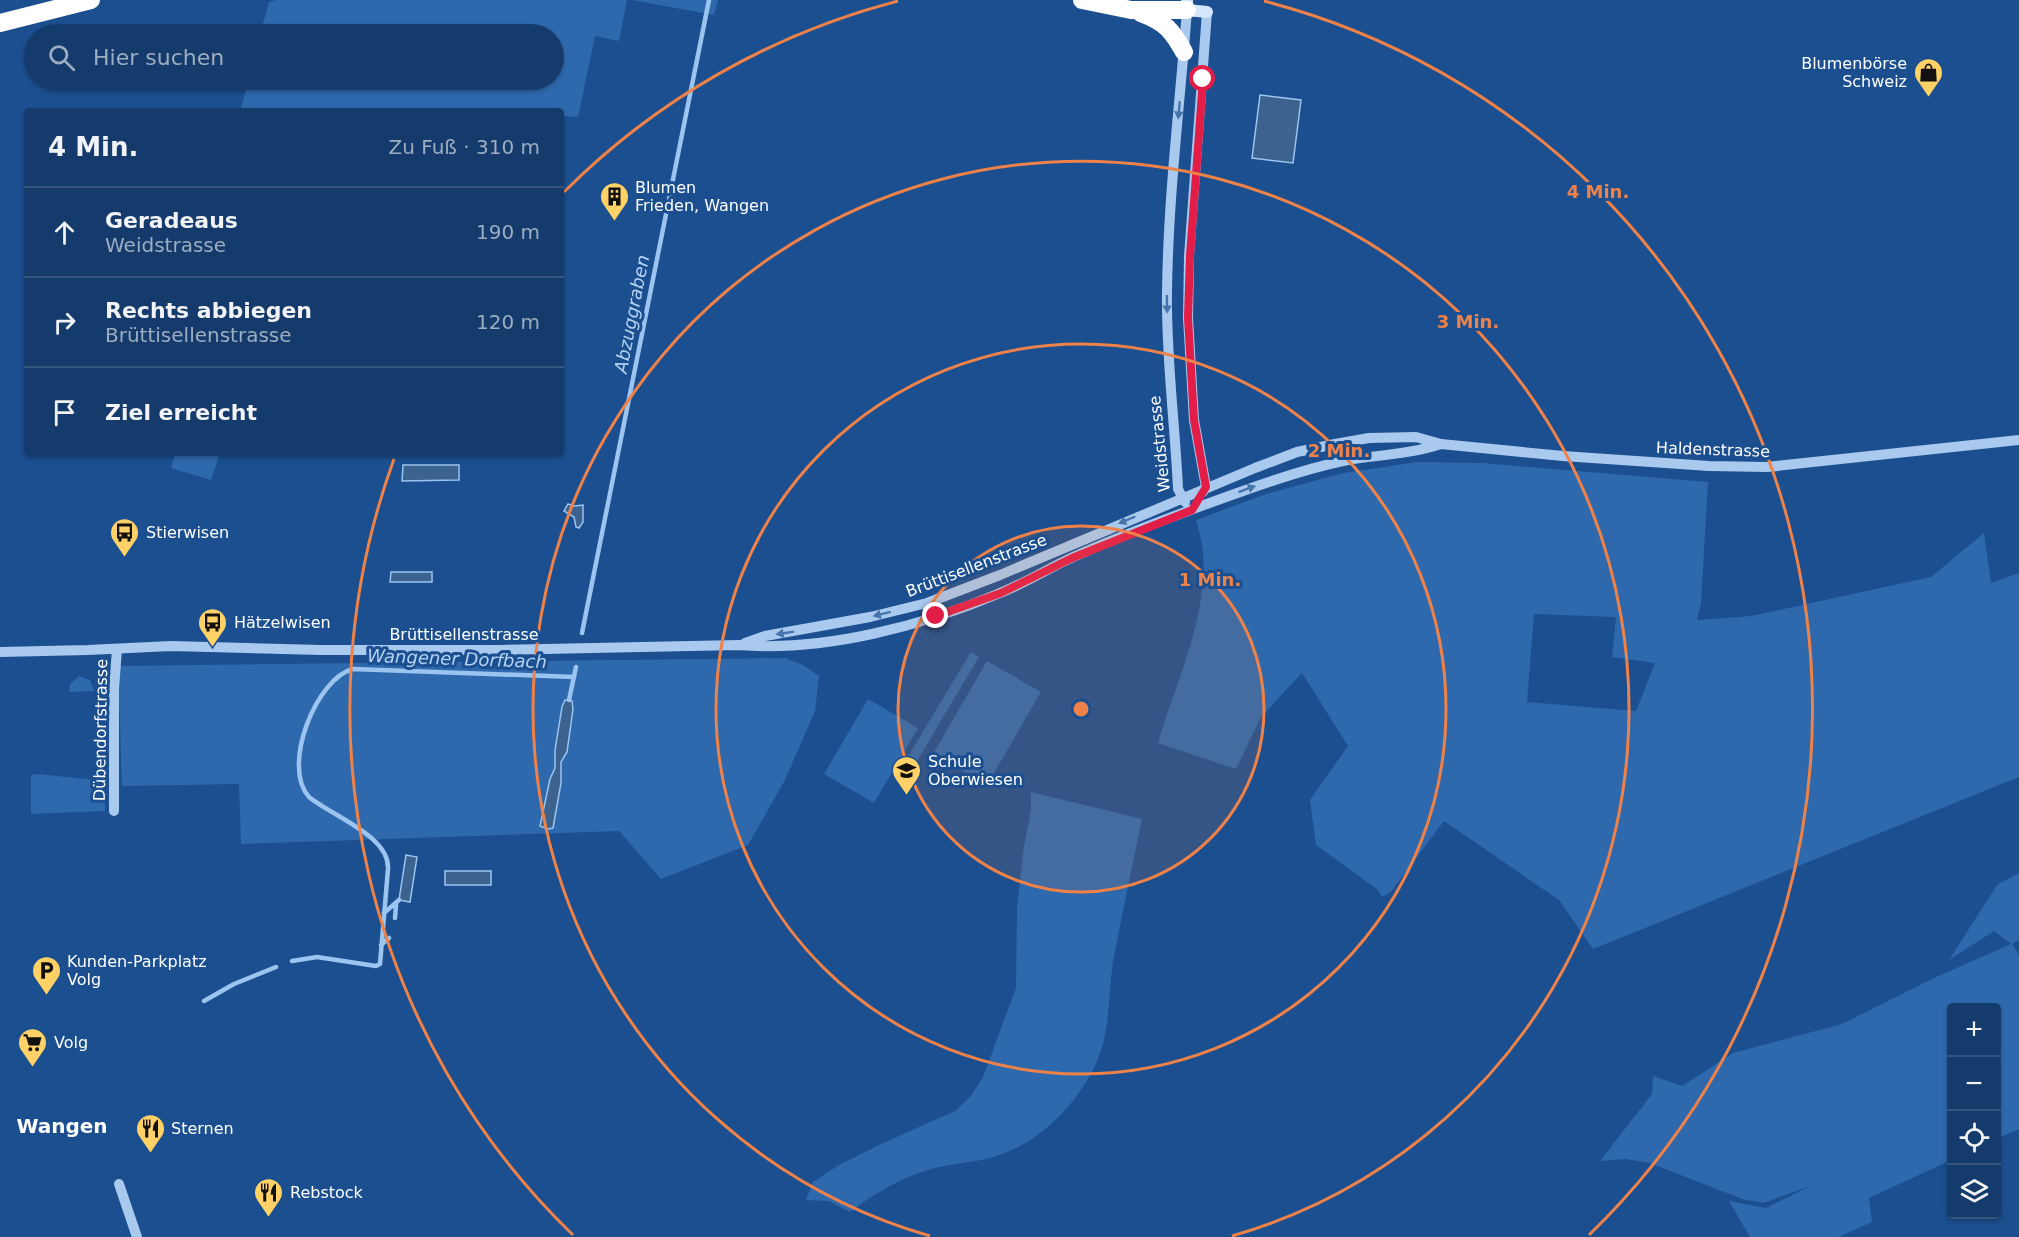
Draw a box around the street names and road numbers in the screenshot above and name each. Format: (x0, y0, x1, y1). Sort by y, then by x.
street label: Weidstrasse (1145, 395, 1174, 493)
street label: Haldenstrasse (1656, 438, 1770, 461)
street label: Brüttisellenstrasse (903, 530, 1049, 601)
street label: Brüttisellenstrasse (389, 625, 539, 644)
street label: Dübendorfstrasse (90, 659, 111, 801)

